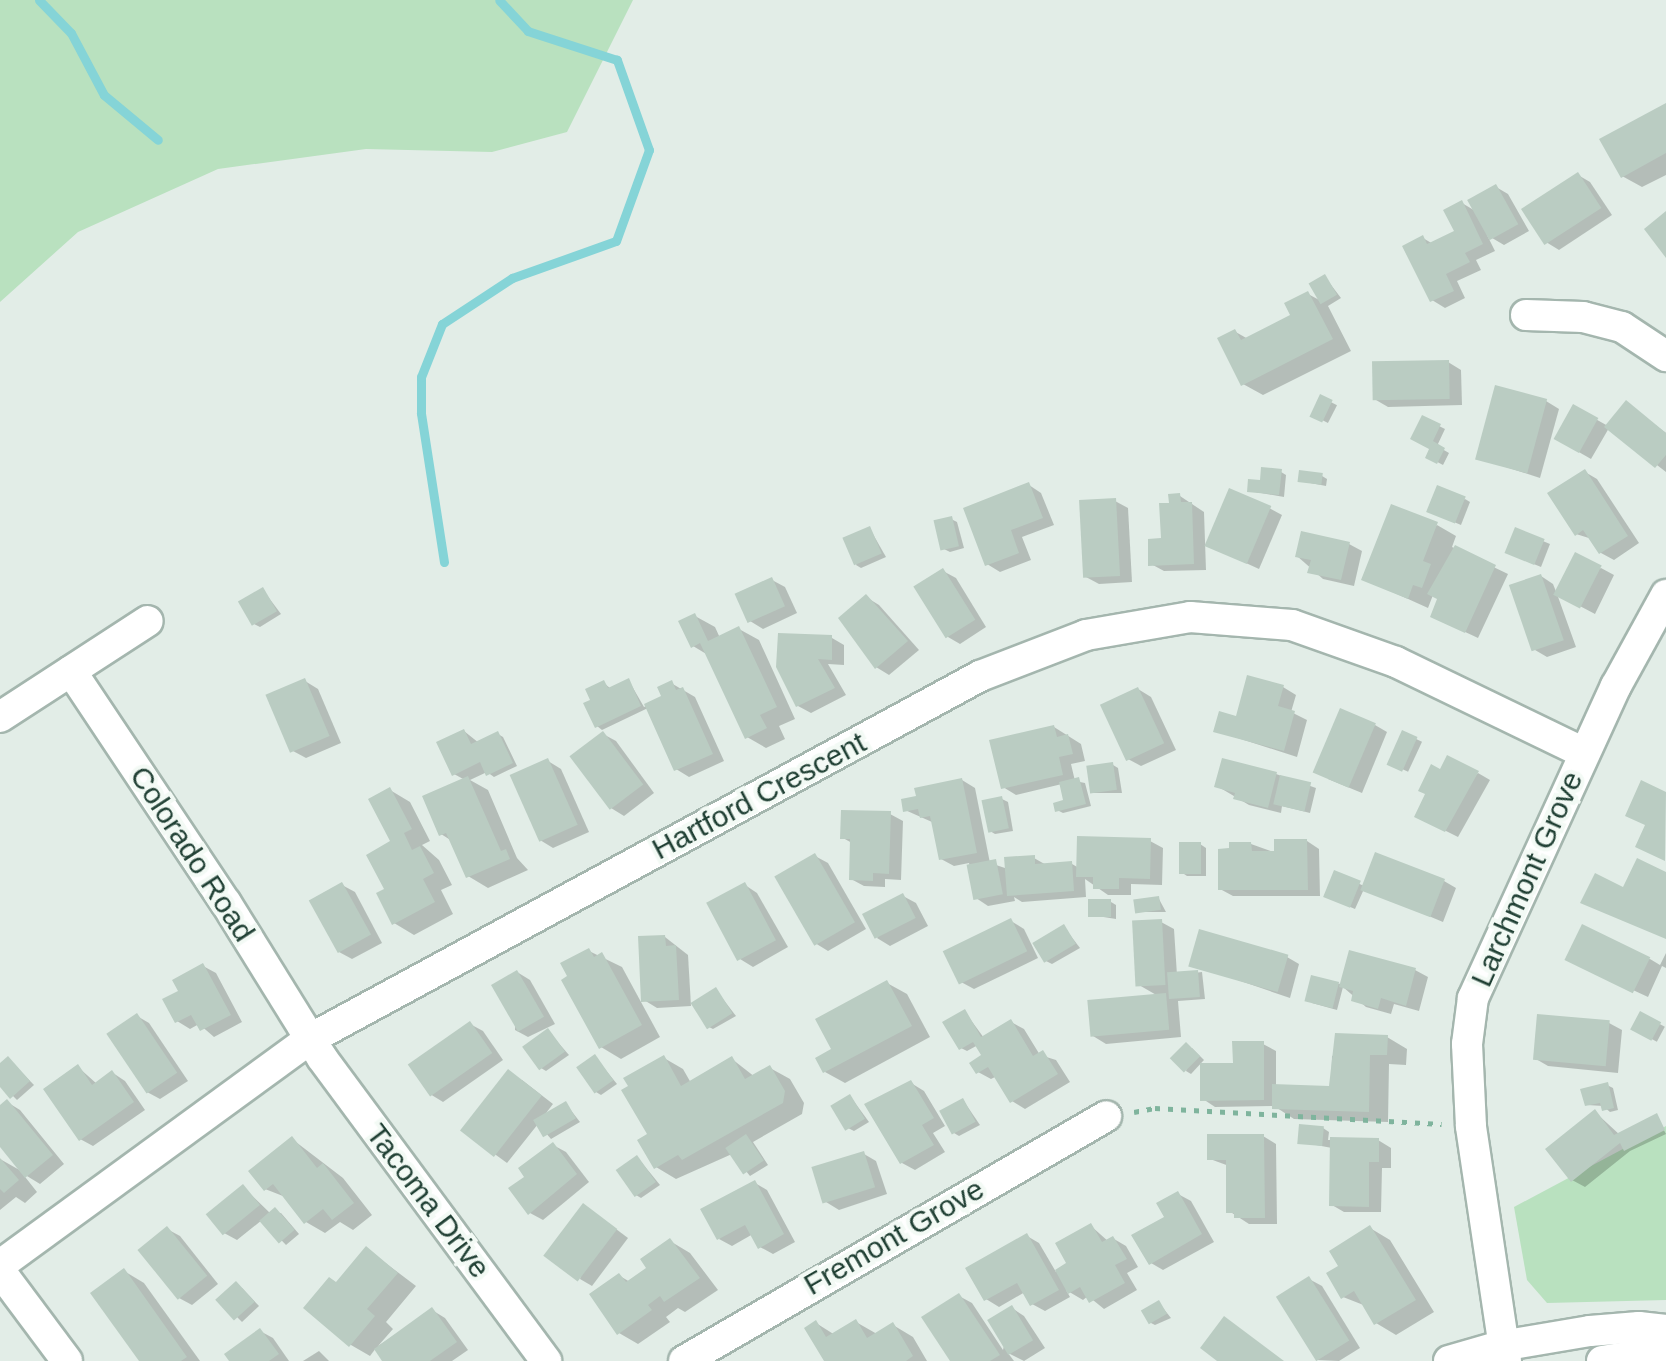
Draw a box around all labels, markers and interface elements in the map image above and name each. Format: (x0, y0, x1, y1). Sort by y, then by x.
street label: Hartford Crescent (646, 725, 872, 867)
street label: Colorado Road (122, 760, 262, 948)
street label: Larchmont Grove (1463, 766, 1591, 992)
street label: Tacoma Drive (358, 1117, 498, 1285)
street label: Fremont Grove (798, 1171, 990, 1303)

